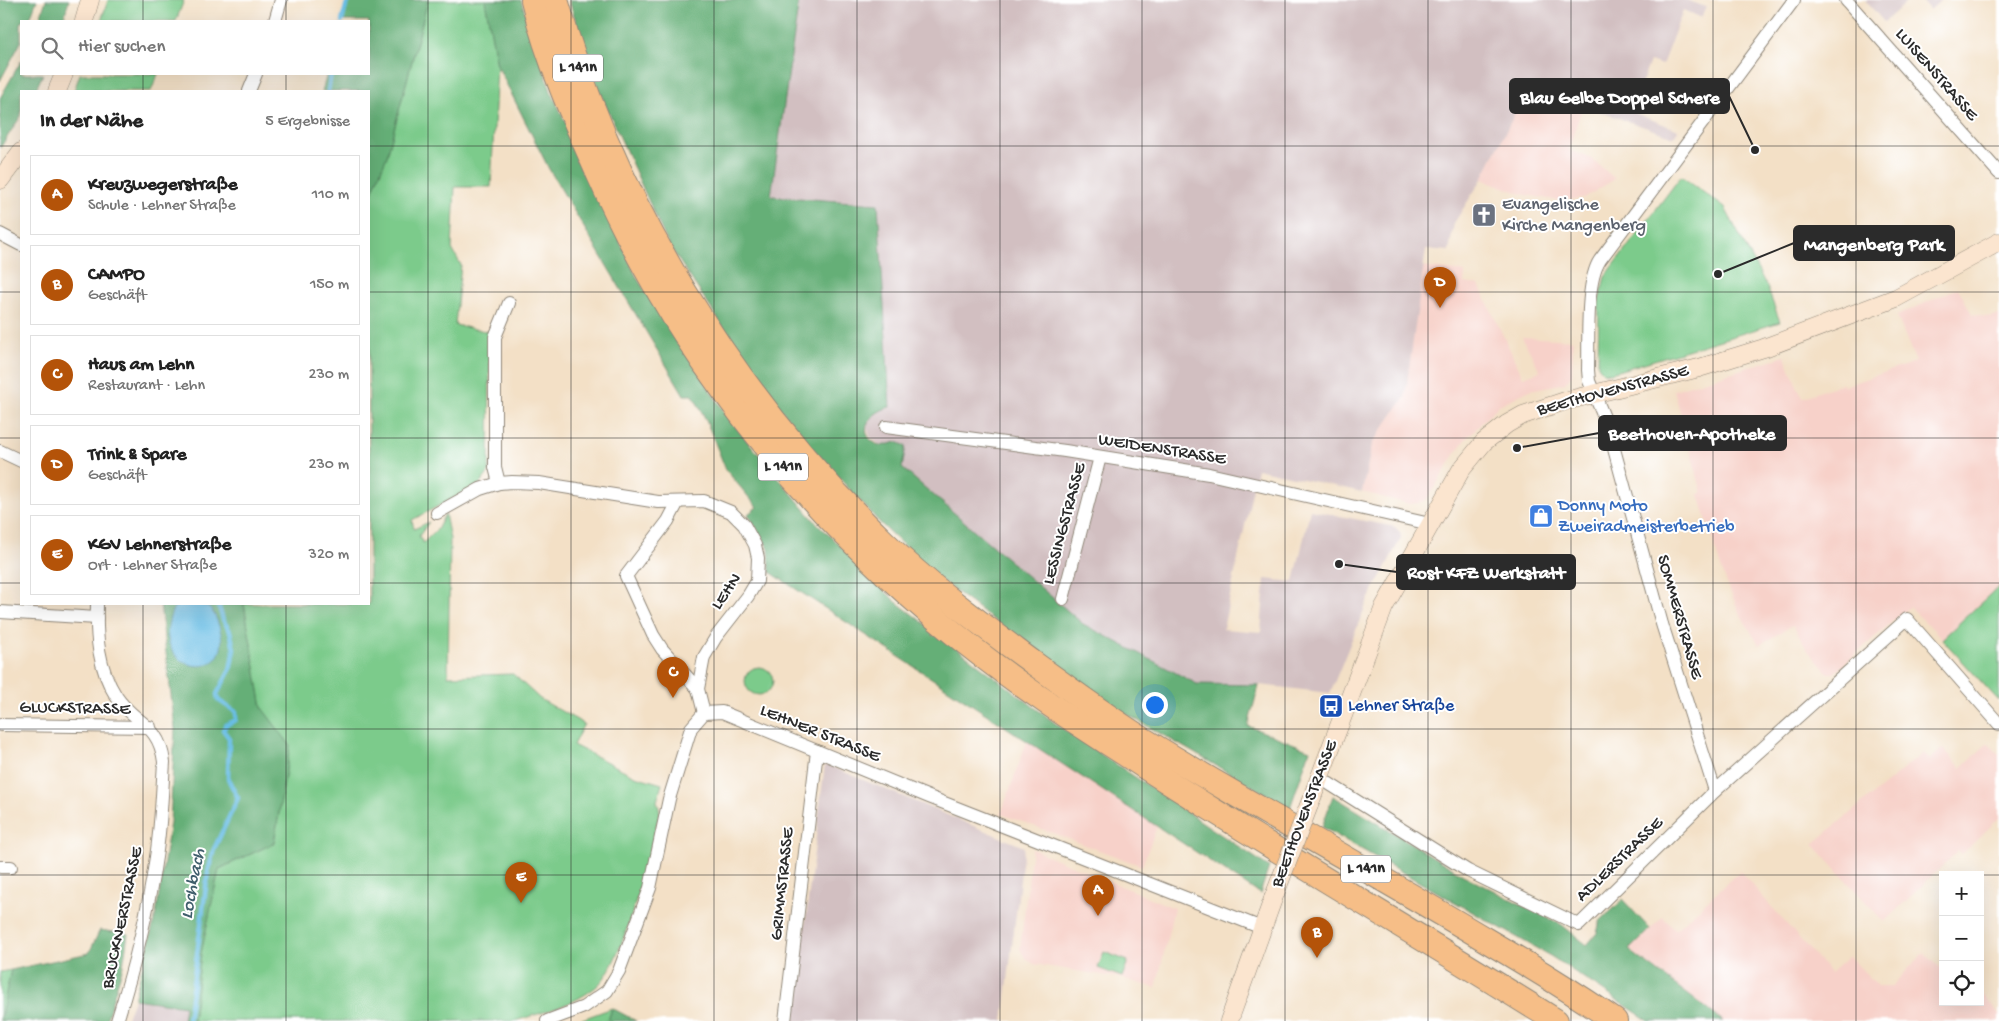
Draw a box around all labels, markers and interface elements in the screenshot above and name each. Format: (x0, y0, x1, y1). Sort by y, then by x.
search box (20, 20, 370, 75)
street label: LUISENSTRASSE (1890, 24, 1982, 126)
icon: search (38, 34, 66, 62)
text: Hier suchen (78, 36, 165, 59)
road number: L 141n (553, 54, 603, 82)
callout: Blau Gelbe Doppel Schere (1510, 79, 1729, 113)
text: Blau Gelbe Doppel Schere (1519, 88, 1721, 111)
text: In der Nähe (40, 110, 143, 135)
text: 5 Ergebnisse (265, 113, 350, 132)
text: Kreuzwegerstraße (88, 174, 238, 197)
text: A (52, 186, 62, 205)
text: 110 m (312, 186, 349, 205)
place label: Evangelische Kirche Mangenberg (1502, 195, 1646, 237)
text: Schule · Lehner Straße (88, 197, 236, 216)
church icon: Evangelische Kirche Mangenberg (1471, 202, 1497, 228)
callout: Mangenberg Park (1794, 226, 1954, 260)
text: Mangenberg Park (1804, 235, 1947, 258)
text: CAMPO (88, 264, 145, 287)
pin: D (1424, 267, 1456, 308)
text: B (53, 276, 61, 295)
text: 150 m (310, 276, 349, 295)
text: Geschäft (88, 287, 147, 306)
text: Haus am Lehn (88, 354, 194, 377)
street label: BEETHOVENSTRASSE (1534, 360, 1692, 422)
text: C (53, 366, 61, 385)
text: 230 m (309, 366, 349, 385)
text: Restaurant · Lehn (88, 377, 205, 396)
callout: Beethoven-Apotheke (1599, 416, 1786, 450)
text: Beethoven-Apotheke (1608, 424, 1777, 447)
street label: WEIDENSTRASSE (1097, 430, 1228, 471)
text: Trink & Spare (88, 444, 187, 467)
road number: L 141n (758, 454, 808, 481)
text: D (52, 456, 62, 475)
text: 230 m (309, 456, 349, 475)
street label: LESSINGSTRASSE (1039, 460, 1092, 587)
text: Geschäft (88, 467, 147, 486)
place label: Donny Moto Zweiradmeisterbetrieb (1557, 496, 1735, 538)
shop icon: Donny Moto Zweiradmeisterbetrieb (1528, 503, 1554, 529)
text: KGV Lehnerstraße (88, 534, 231, 557)
text: E (52, 546, 62, 565)
text: 320 m (309, 546, 349, 565)
street label: SOMMERSTRASSE (1651, 553, 1707, 682)
callout: Rost KFZ Werkstatt (1397, 555, 1575, 589)
text: Ort · Lehner Straße (88, 557, 217, 576)
text: Rost KFZ Werkstatt (1406, 563, 1567, 586)
street label: LEHN (707, 570, 747, 614)
pin: C (657, 657, 689, 698)
your location (1142, 692, 1168, 718)
bus stop icon: Lehner Straße (1318, 693, 1344, 719)
place label: Lehner Straße (1348, 696, 1455, 717)
street label: GLUCKSTRASSE (19, 698, 132, 720)
street label: LEHNER STRASSE (757, 700, 884, 768)
street label: BEETHOVENSTRASSE (1267, 737, 1343, 891)
street label: ADLERSTRASSE (1572, 813, 1668, 907)
street label: GRIMMSTRASSE (767, 826, 799, 941)
street label: BRUCKNERSTRASSE (98, 844, 148, 992)
water label: Lochbach (176, 846, 212, 921)
road number: L 141n (1341, 856, 1391, 882)
pin: E (505, 862, 537, 903)
map controls (1939, 871, 1984, 1006)
button: + (1939, 871, 1984, 916)
pin: A (1082, 875, 1114, 916)
button: − (1939, 916, 1984, 961)
pin: B (1301, 917, 1333, 958)
button: locate (1939, 961, 1984, 1006)

